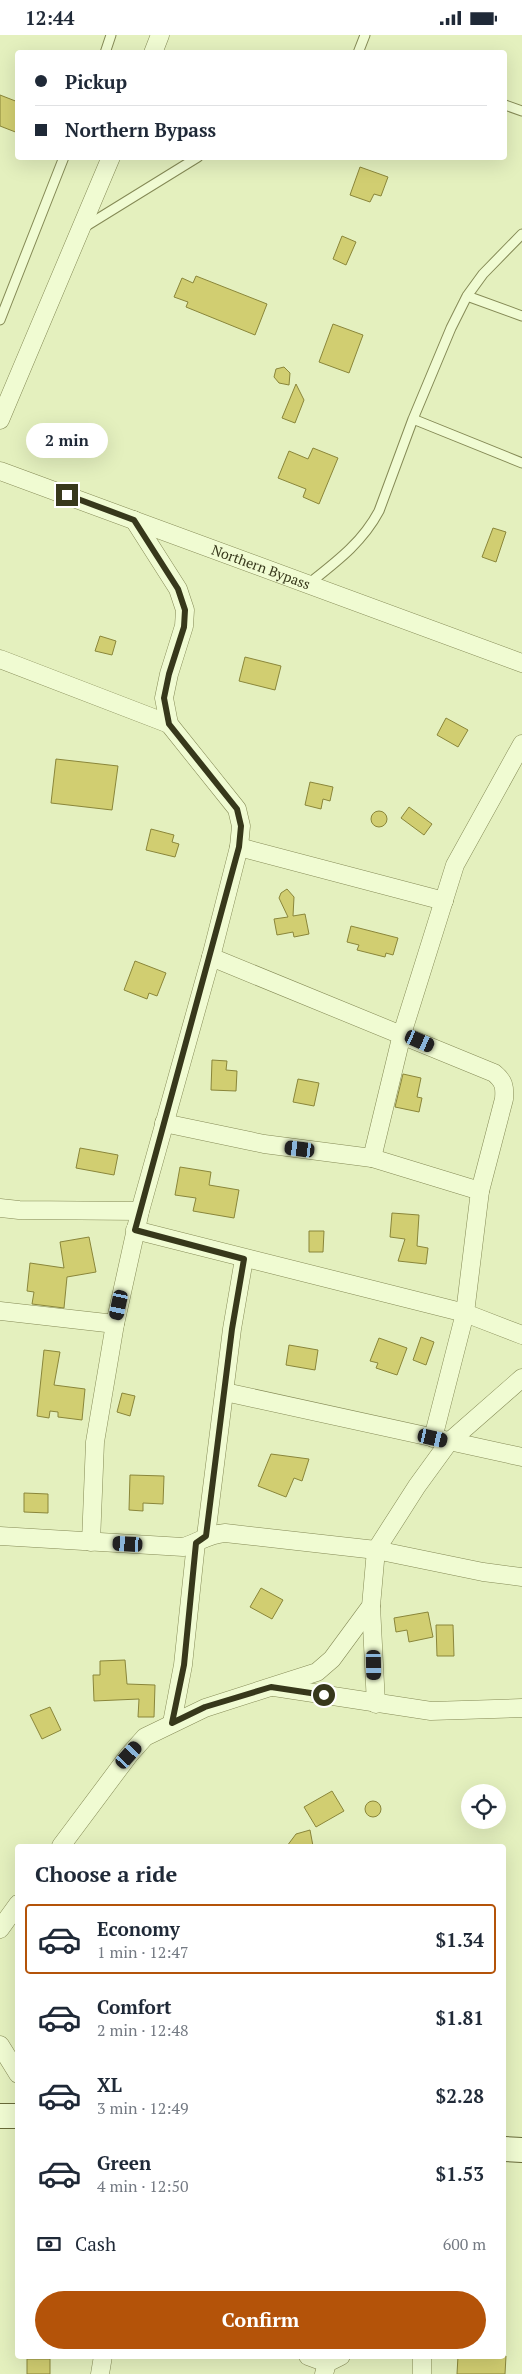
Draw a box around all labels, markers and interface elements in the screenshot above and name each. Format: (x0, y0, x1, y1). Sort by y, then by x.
text: 12:44 (25, 5, 74, 30)
text: Pickup (65, 69, 127, 94)
text: Northern Bypass (65, 117, 216, 142)
callout: 2 min (26, 423, 108, 457)
text: 2 min (45, 429, 89, 451)
route end (56, 484, 78, 506)
street label: Northern Bypass (209, 540, 313, 593)
car (403, 1028, 436, 1054)
car (284, 1140, 315, 1158)
car (108, 1289, 129, 1321)
car (416, 1427, 449, 1449)
car (112, 1536, 143, 1552)
car (366, 1650, 381, 1680)
route start (313, 1684, 335, 1706)
car (113, 1739, 144, 1771)
map controls (461, 1784, 506, 1829)
button: locate (461, 1784, 506, 1829)
text: Choose a ride (35, 1859, 177, 1888)
text: Economy (97, 1916, 180, 1941)
icon: car (37, 1917, 82, 1962)
text: $1.34 (435, 1927, 484, 1952)
text: 1 min · 12:47 (97, 1941, 189, 1963)
text: Comfort (97, 1994, 172, 2019)
icon: car (37, 1995, 82, 2040)
text: $1.81 (435, 2005, 484, 2030)
text: 2 min · 12:48 (97, 2019, 189, 2041)
text: XL (97, 2072, 122, 2097)
icon: car (37, 2073, 82, 2118)
text: $2.28 (435, 2083, 484, 2108)
text: 3 min · 12:49 (97, 2097, 189, 2119)
text: Green (97, 2150, 151, 2175)
icon: car (37, 2151, 82, 2196)
text: $1.53 (435, 2161, 484, 2186)
text: 4 min · 12:50 (97, 2175, 189, 2197)
icon: cash (35, 2230, 63, 2258)
text: Cash (75, 2231, 116, 2256)
text: 600 m (443, 2233, 486, 2255)
button: Confirm (35, 2291, 486, 2349)

